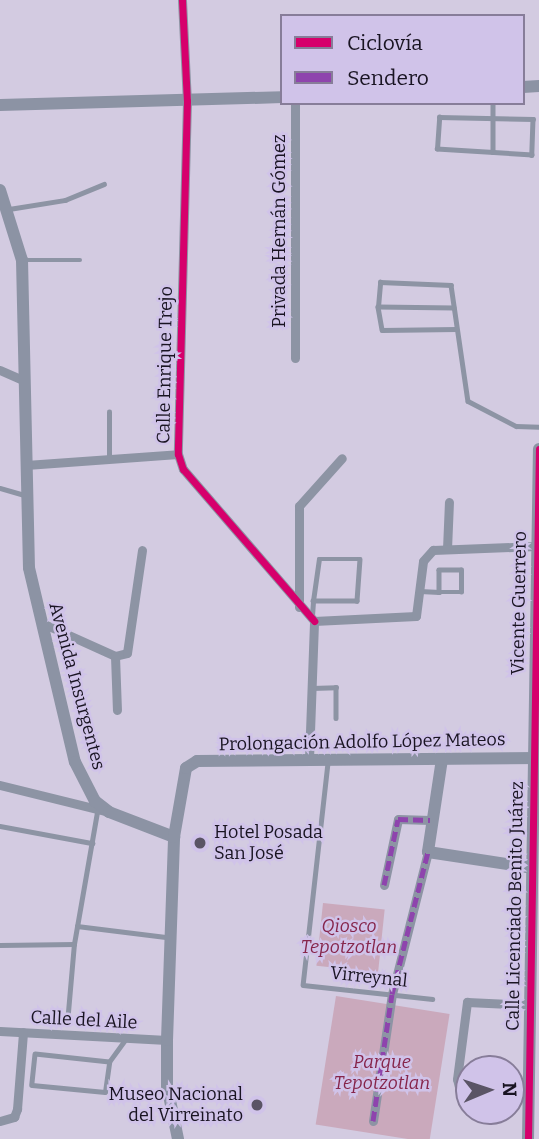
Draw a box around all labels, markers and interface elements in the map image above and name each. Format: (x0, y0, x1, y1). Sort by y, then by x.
legend (280, 14, 525, 105)
text: Ciclovía (347, 30, 423, 56)
text: Sendero (347, 65, 429, 91)
street label: Privada Hernán Gómez (268, 134, 290, 328)
street label: Calle Enrique Trejo (153, 286, 177, 444)
street label: Vicente Guerrero (507, 531, 531, 675)
street label: Avenida Insurgentes (44, 600, 110, 772)
street label: Prolongación Adolfo López Mateos (218, 729, 506, 755)
street label: Calle Licenciado Benito Juárez (502, 781, 528, 1031)
place label: Hotel Posada San José (214, 822, 323, 864)
marker: Hotel Posada San José (192, 835, 208, 851)
park label: Qiosco Tepotzotlan (301, 916, 397, 958)
street label: Virreynal (329, 962, 409, 992)
street label: Calle del Aile (30, 1006, 138, 1034)
park label: Parque Tepotzotlan (334, 1052, 430, 1094)
north arrow (455, 1055, 525, 1125)
text: N (498, 1082, 521, 1097)
place label: Museo Nacional del Virreinato (108, 1084, 243, 1126)
marker: Museo Nacional del Virreinato (249, 1097, 265, 1113)

